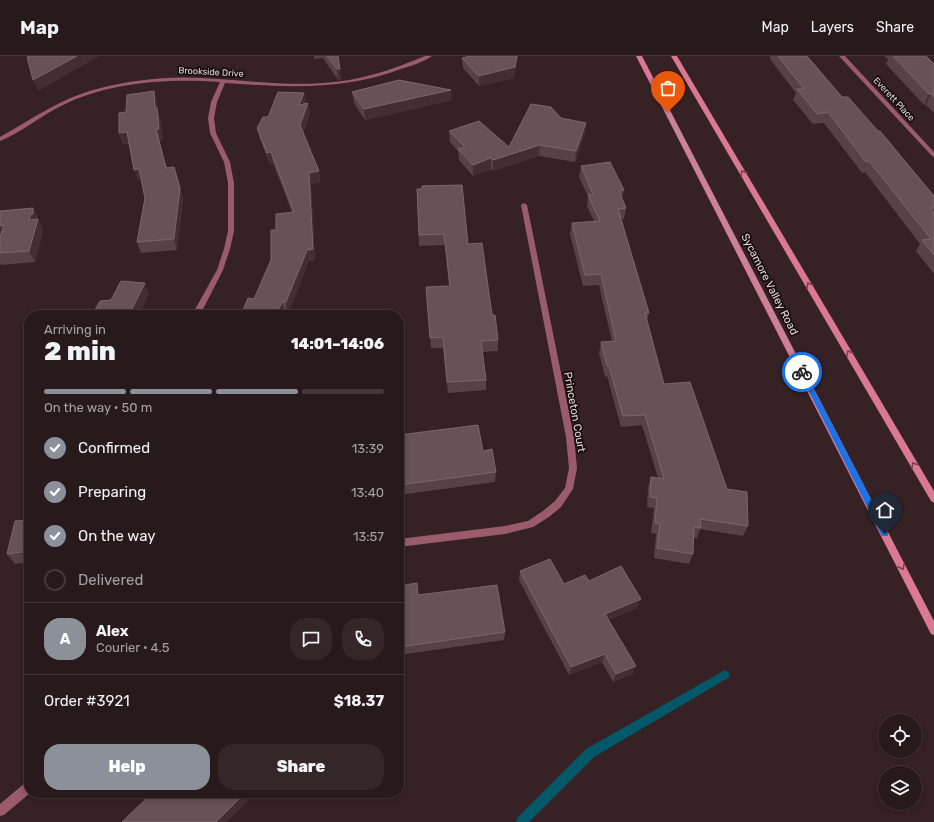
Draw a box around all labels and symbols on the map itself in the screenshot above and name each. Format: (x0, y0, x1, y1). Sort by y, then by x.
street label: Brookside Drive (178, 65, 244, 79)
pin (651, 71, 685, 112)
street label: Everett Place (871, 75, 917, 123)
one-way arrow (740, 170, 747, 177)
street label: Sycamore Valley Road (738, 231, 801, 337)
one-way arrow (806, 282, 813, 289)
one-way arrow (846, 350, 853, 357)
courier (782, 352, 822, 392)
street label: Princeton Court (561, 371, 588, 454)
one-way arrow (912, 462, 919, 469)
pin (868, 493, 902, 534)
one-way arrow (897, 563, 905, 571)

